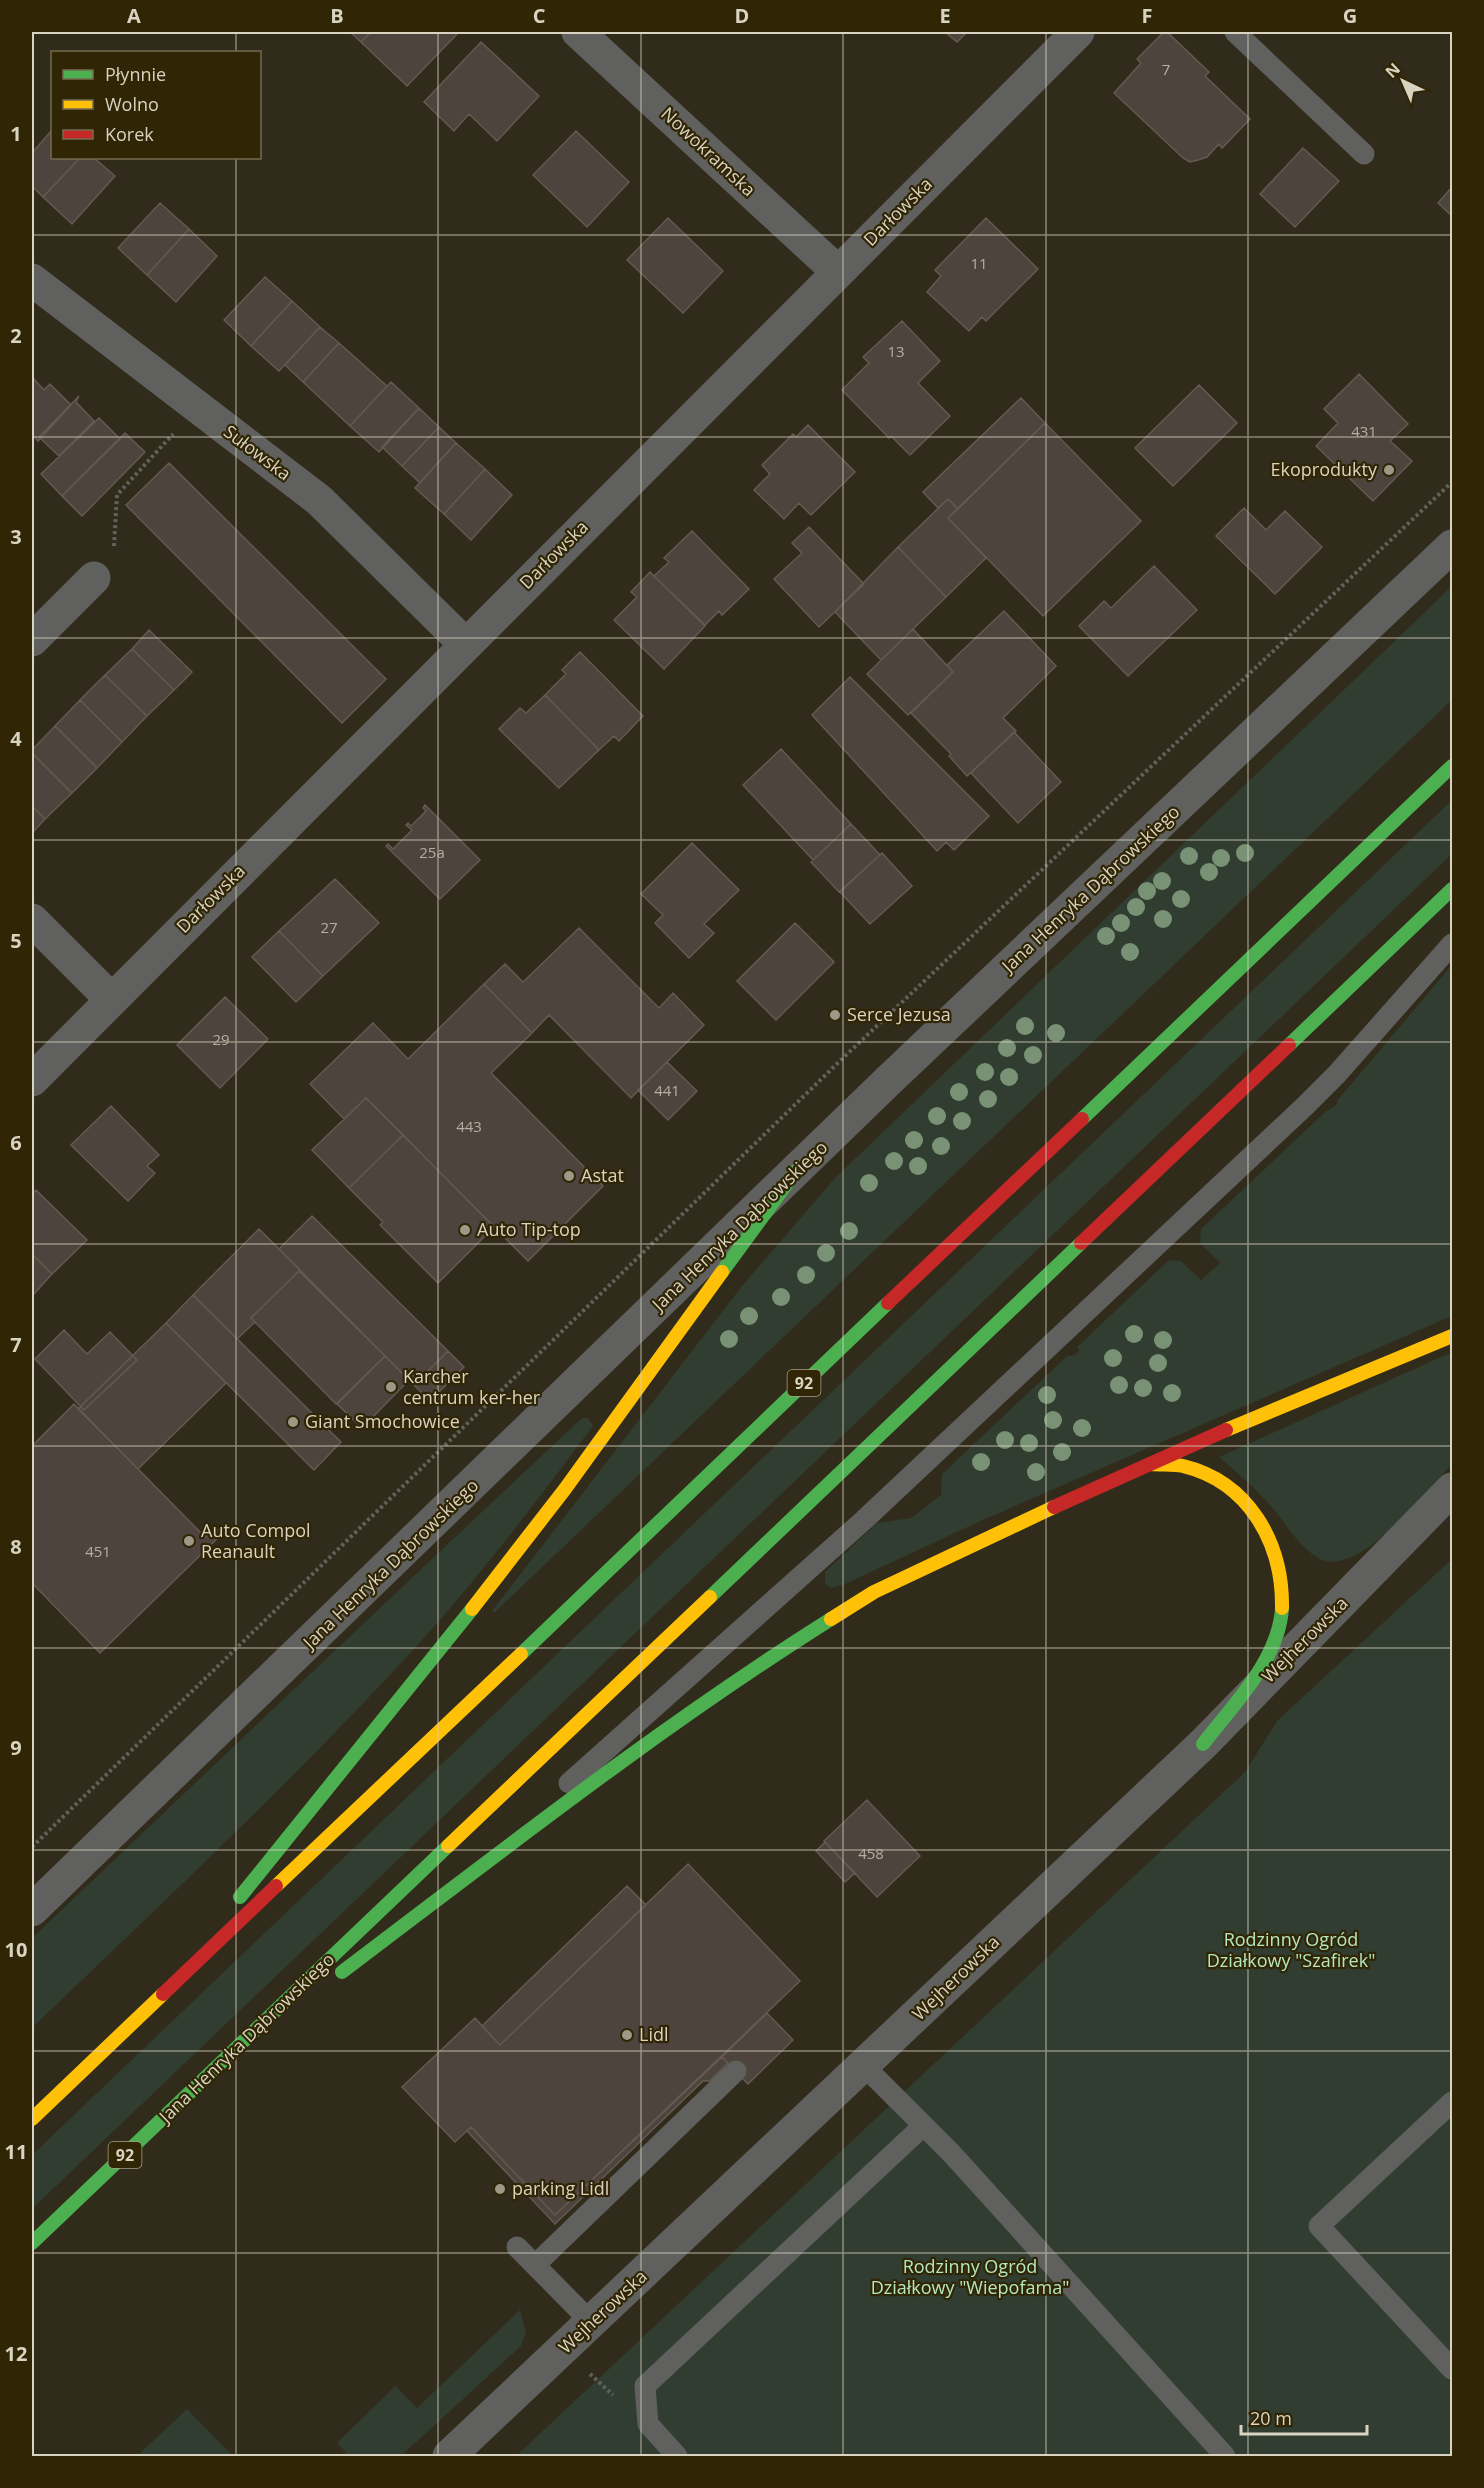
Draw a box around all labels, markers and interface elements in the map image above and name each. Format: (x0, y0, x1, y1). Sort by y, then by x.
text: A (127, 2, 141, 29)
text: B (330, 2, 344, 29)
text: C (533, 2, 546, 29)
text: D (735, 2, 749, 29)
text: E (939, 2, 951, 29)
text: F (1142, 2, 1152, 29)
text: G (1343, 2, 1357, 29)
legend (51, 51, 261, 159)
north arrow (1373, 51, 1433, 111)
text: N (1380, 58, 1405, 83)
house number: 7 (1162, 59, 1170, 79)
text: Płynnie (105, 62, 166, 86)
text: Wolno (105, 92, 159, 116)
street label: Nowokramska (656, 101, 761, 201)
text: 1 (10, 120, 22, 147)
text: Korek (105, 122, 154, 146)
street label: Darłowska (858, 172, 937, 251)
house number: 11 (970, 253, 988, 273)
text: 2 (10, 322, 22, 349)
house number: 13 (887, 341, 905, 361)
street label: Sułowska (219, 419, 296, 485)
house number: 431 (1351, 421, 1377, 441)
place label: Ekoprodukty (1271, 457, 1378, 481)
marker: Ekoprodukty (1382, 463, 1396, 477)
street label: Darłowska (514, 515, 593, 594)
text: 3 (10, 523, 22, 550)
text: 4 (10, 725, 22, 752)
street label: Jana Henryka Dąbrowskiego (995, 799, 1184, 979)
house number: 25a (419, 842, 445, 862)
street label: Darłowska (171, 859, 250, 938)
house number: 27 (320, 917, 338, 937)
text: 5 (10, 927, 22, 954)
place label: Serce Jezusa (847, 1002, 951, 1026)
marker: Serce Jezusa (828, 1008, 842, 1022)
house number: 29 (212, 1029, 230, 1049)
house number: 441 (654, 1080, 680, 1100)
house number: 443 (456, 1116, 482, 1136)
text: 6 (10, 1129, 22, 1156)
street label: Jana Henryka Dąbrowskiego (645, 1135, 832, 1317)
place label: Astat (581, 1163, 624, 1187)
marker: Astat (562, 1169, 576, 1183)
place label: Auto Tip-top (477, 1217, 581, 1241)
marker: Auto Tip-top (458, 1223, 472, 1237)
text: 7 (10, 1331, 22, 1358)
place label: Karcher centrum ker-her (403, 1364, 541, 1409)
road number: 92 (788, 1370, 820, 1396)
marker: Karcher centrum ker-her (384, 1380, 398, 1394)
place label: Giant Smochowice (305, 1409, 460, 1433)
marker: Giant Smochowice (286, 1415, 300, 1429)
street label: Jana Henryka Dąbrowskiego (296, 1473, 483, 1655)
place label: Auto Compol Reanault (201, 1518, 311, 1563)
text: 8 (10, 1533, 22, 1560)
marker: Auto Compol Reanault (182, 1534, 196, 1548)
house number: 451 (85, 1541, 111, 1561)
street label: Wejherowska (1256, 1591, 1353, 1688)
text: 9 (10, 1734, 22, 1761)
house number: 458 (858, 1843, 884, 1863)
park label: Rodzinny Ogród Działkowy "Szafirek" (1207, 1927, 1375, 1972)
street label: Wejherowska (906, 1930, 1004, 2025)
text: 10 (5, 1936, 27, 1963)
street label: Jana Henryka Dąbrowskiego (152, 1947, 339, 2129)
place label: Lidl (639, 2022, 669, 2046)
marker: Lidl (620, 2028, 634, 2042)
text: 11 (5, 2138, 27, 2165)
road number: 92 (108, 2142, 142, 2168)
place label: parking Lidl (512, 2176, 609, 2200)
marker: parking Lidl (493, 2182, 507, 2196)
park label: Rodzinny Ogród Działkowy "Wiepofama" (871, 2254, 1069, 2299)
street label: Wejherowska (553, 2264, 652, 2358)
text: 12 (5, 2340, 27, 2367)
scale bar (1241, 2398, 1367, 2436)
text: 20 m (1250, 2406, 1292, 2430)

